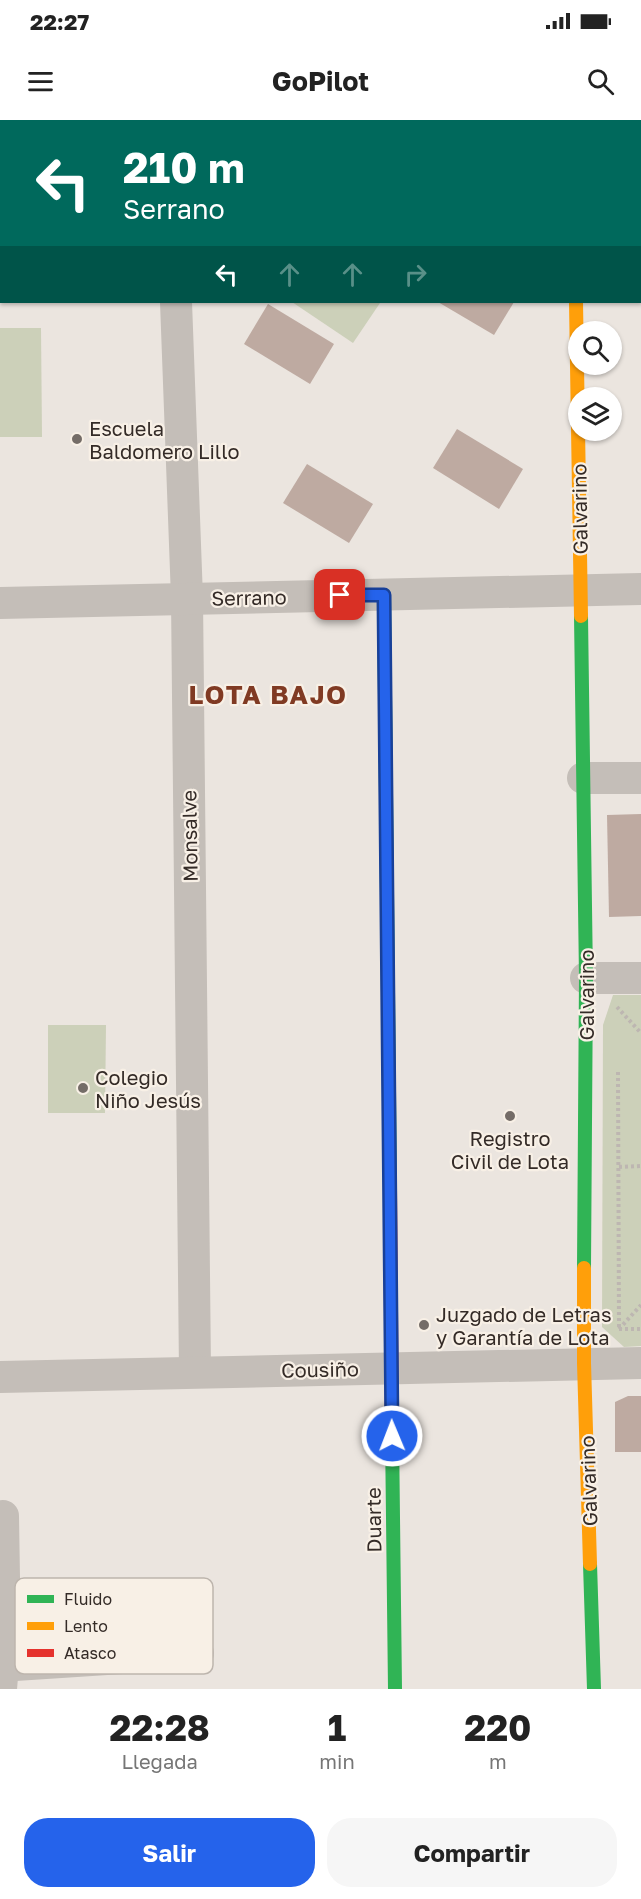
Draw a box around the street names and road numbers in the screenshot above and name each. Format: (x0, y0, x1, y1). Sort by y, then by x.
street label: Galvarino (566, 463, 592, 555)
street label: Serrano (211, 584, 287, 610)
street label: Monsalve (176, 790, 202, 882)
street label: Galvarino (574, 950, 598, 1040)
street label: Cousiño (281, 1356, 359, 1382)
street label: Galvarino (574, 1435, 602, 1527)
street label: Duarte (360, 1487, 386, 1553)

